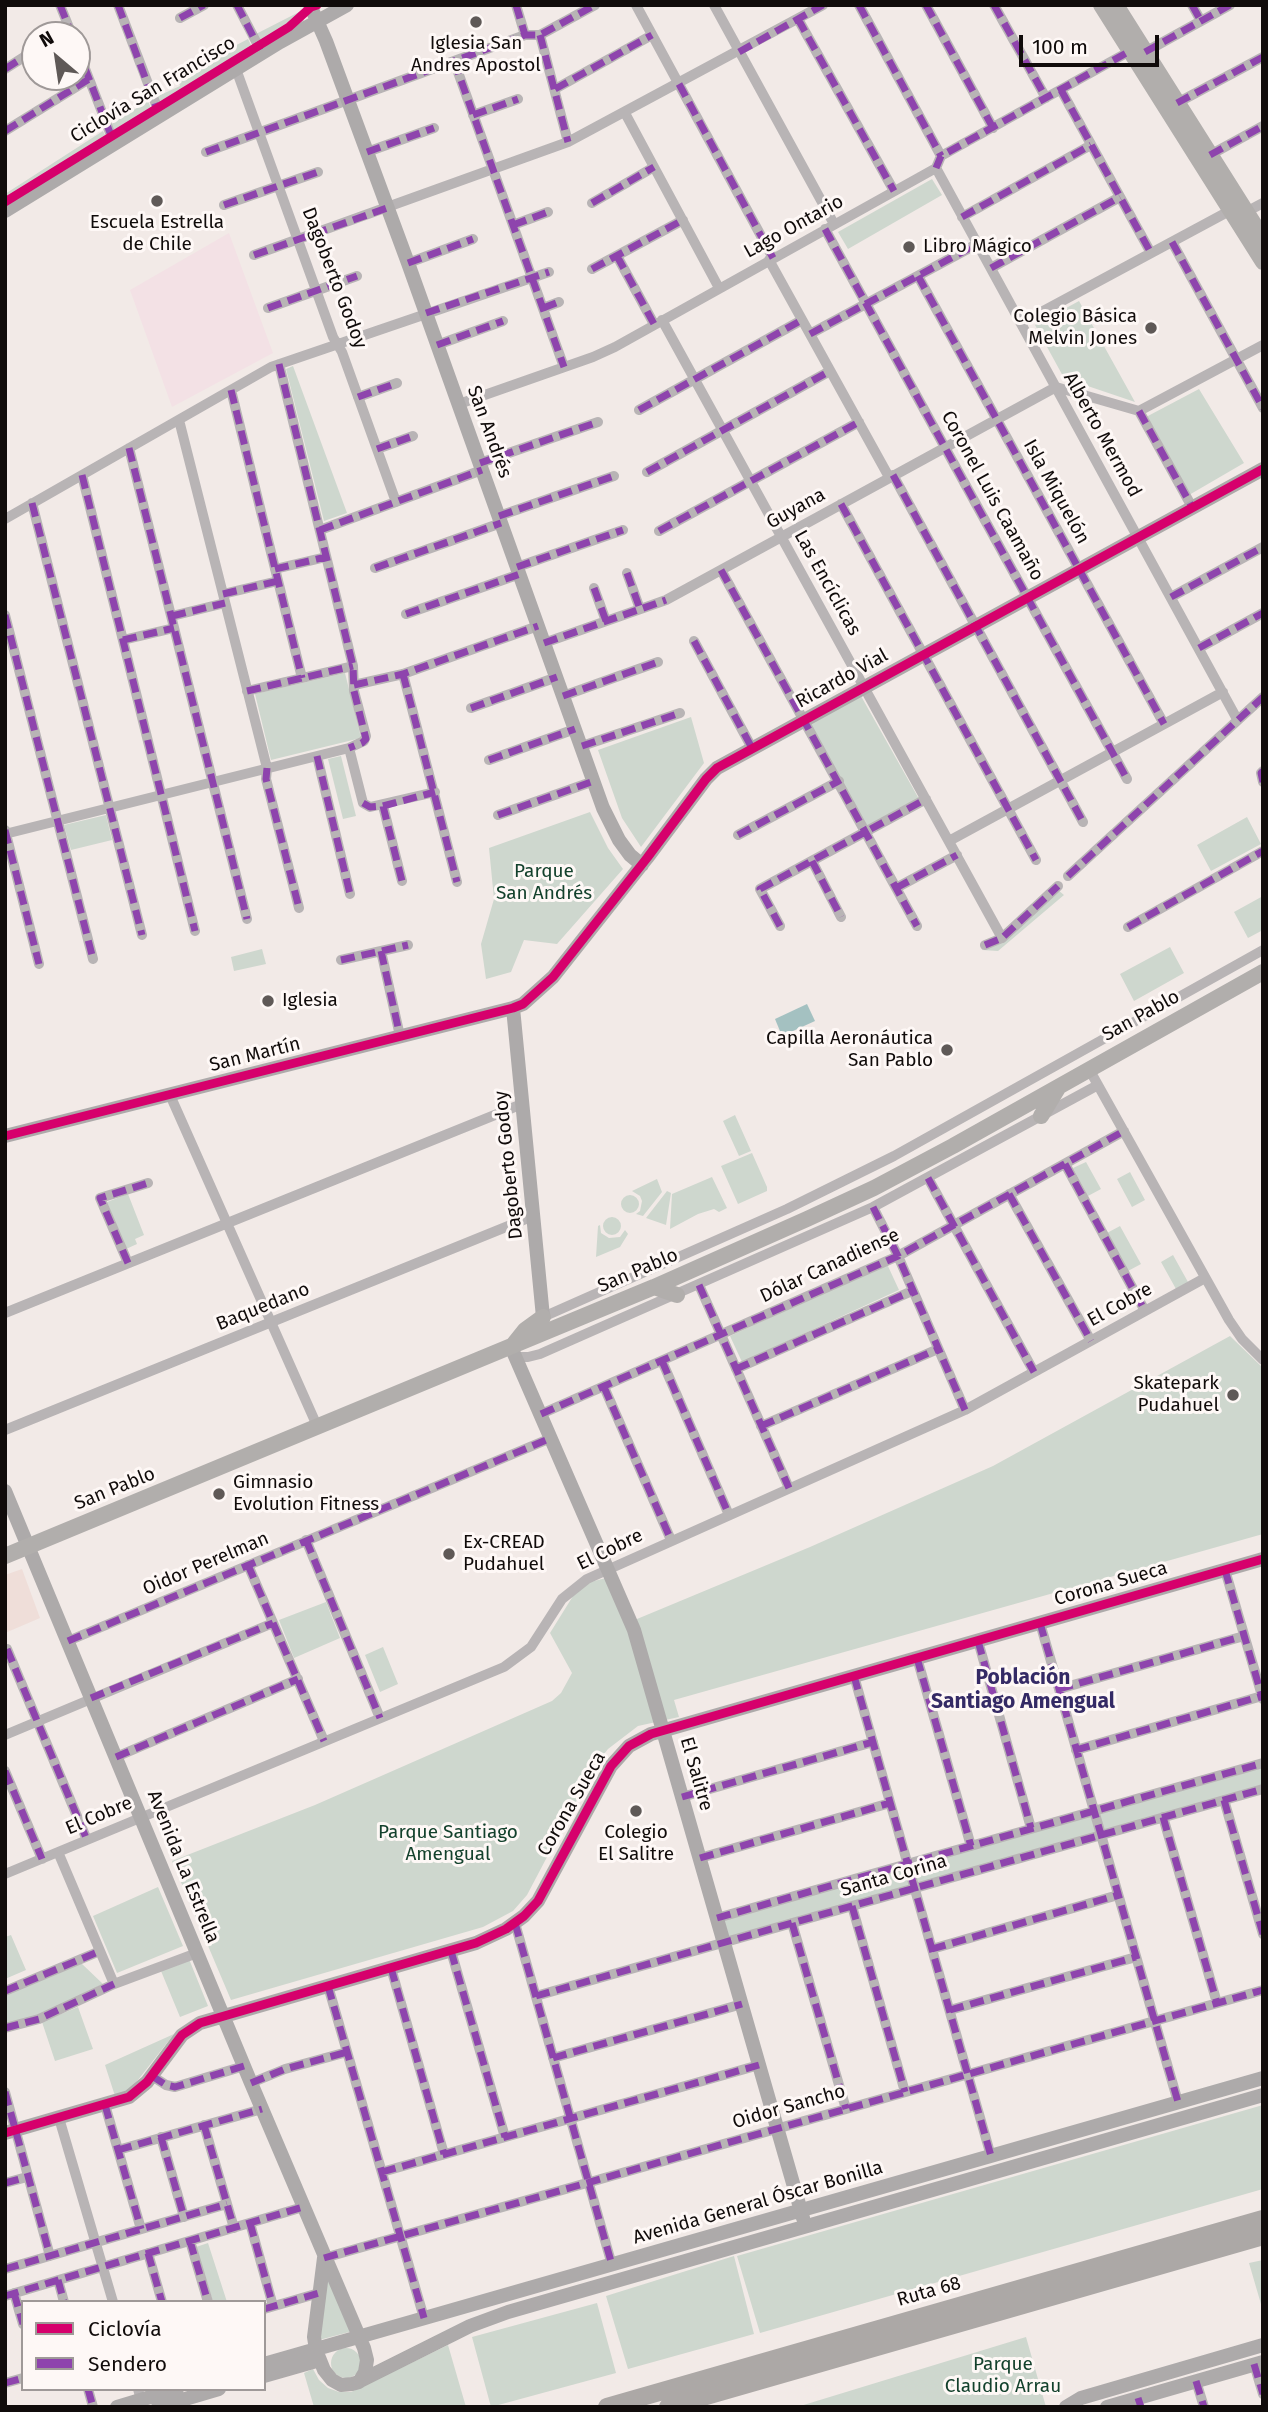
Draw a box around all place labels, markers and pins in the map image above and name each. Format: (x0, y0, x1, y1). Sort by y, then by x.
marker: Iglesia San Andres Apostol (468, 14, 484, 30)
place label: Iglesia San Andres Apostol (411, 33, 541, 77)
marker: Escuela Estrella de Chile (149, 193, 165, 209)
place label: Escuela Estrella de Chile (90, 212, 224, 256)
place label: Libro Mágico (923, 236, 1032, 258)
marker: Libro Mágico (901, 239, 917, 255)
place label: Colegio Básica Melvin Jones (1013, 306, 1137, 350)
marker: Colegio Básica Melvin Jones (1143, 320, 1159, 336)
place label: Iglesia (282, 990, 338, 1012)
marker: Iglesia (260, 993, 276, 1009)
place label: Capilla Aeronáutica San Pablo (766, 1028, 933, 1072)
marker: Capilla Aeronáutica San Pablo (939, 1042, 955, 1058)
place label: Skatepark Pudahuel (1133, 1373, 1219, 1417)
marker: Skatepark Pudahuel (1225, 1387, 1241, 1403)
place label: Gimnasio Evolution Fitness (233, 1472, 379, 1516)
marker: Gimnasio Evolution Fitness (211, 1486, 227, 1502)
place label: Ex-CREAD Pudahuel (463, 1532, 545, 1576)
marker: Ex-CREAD Pudahuel (441, 1546, 457, 1562)
marker: Colegio El Salitre (628, 1803, 644, 1819)
place label: Colegio El Salitre (598, 1822, 674, 1866)

